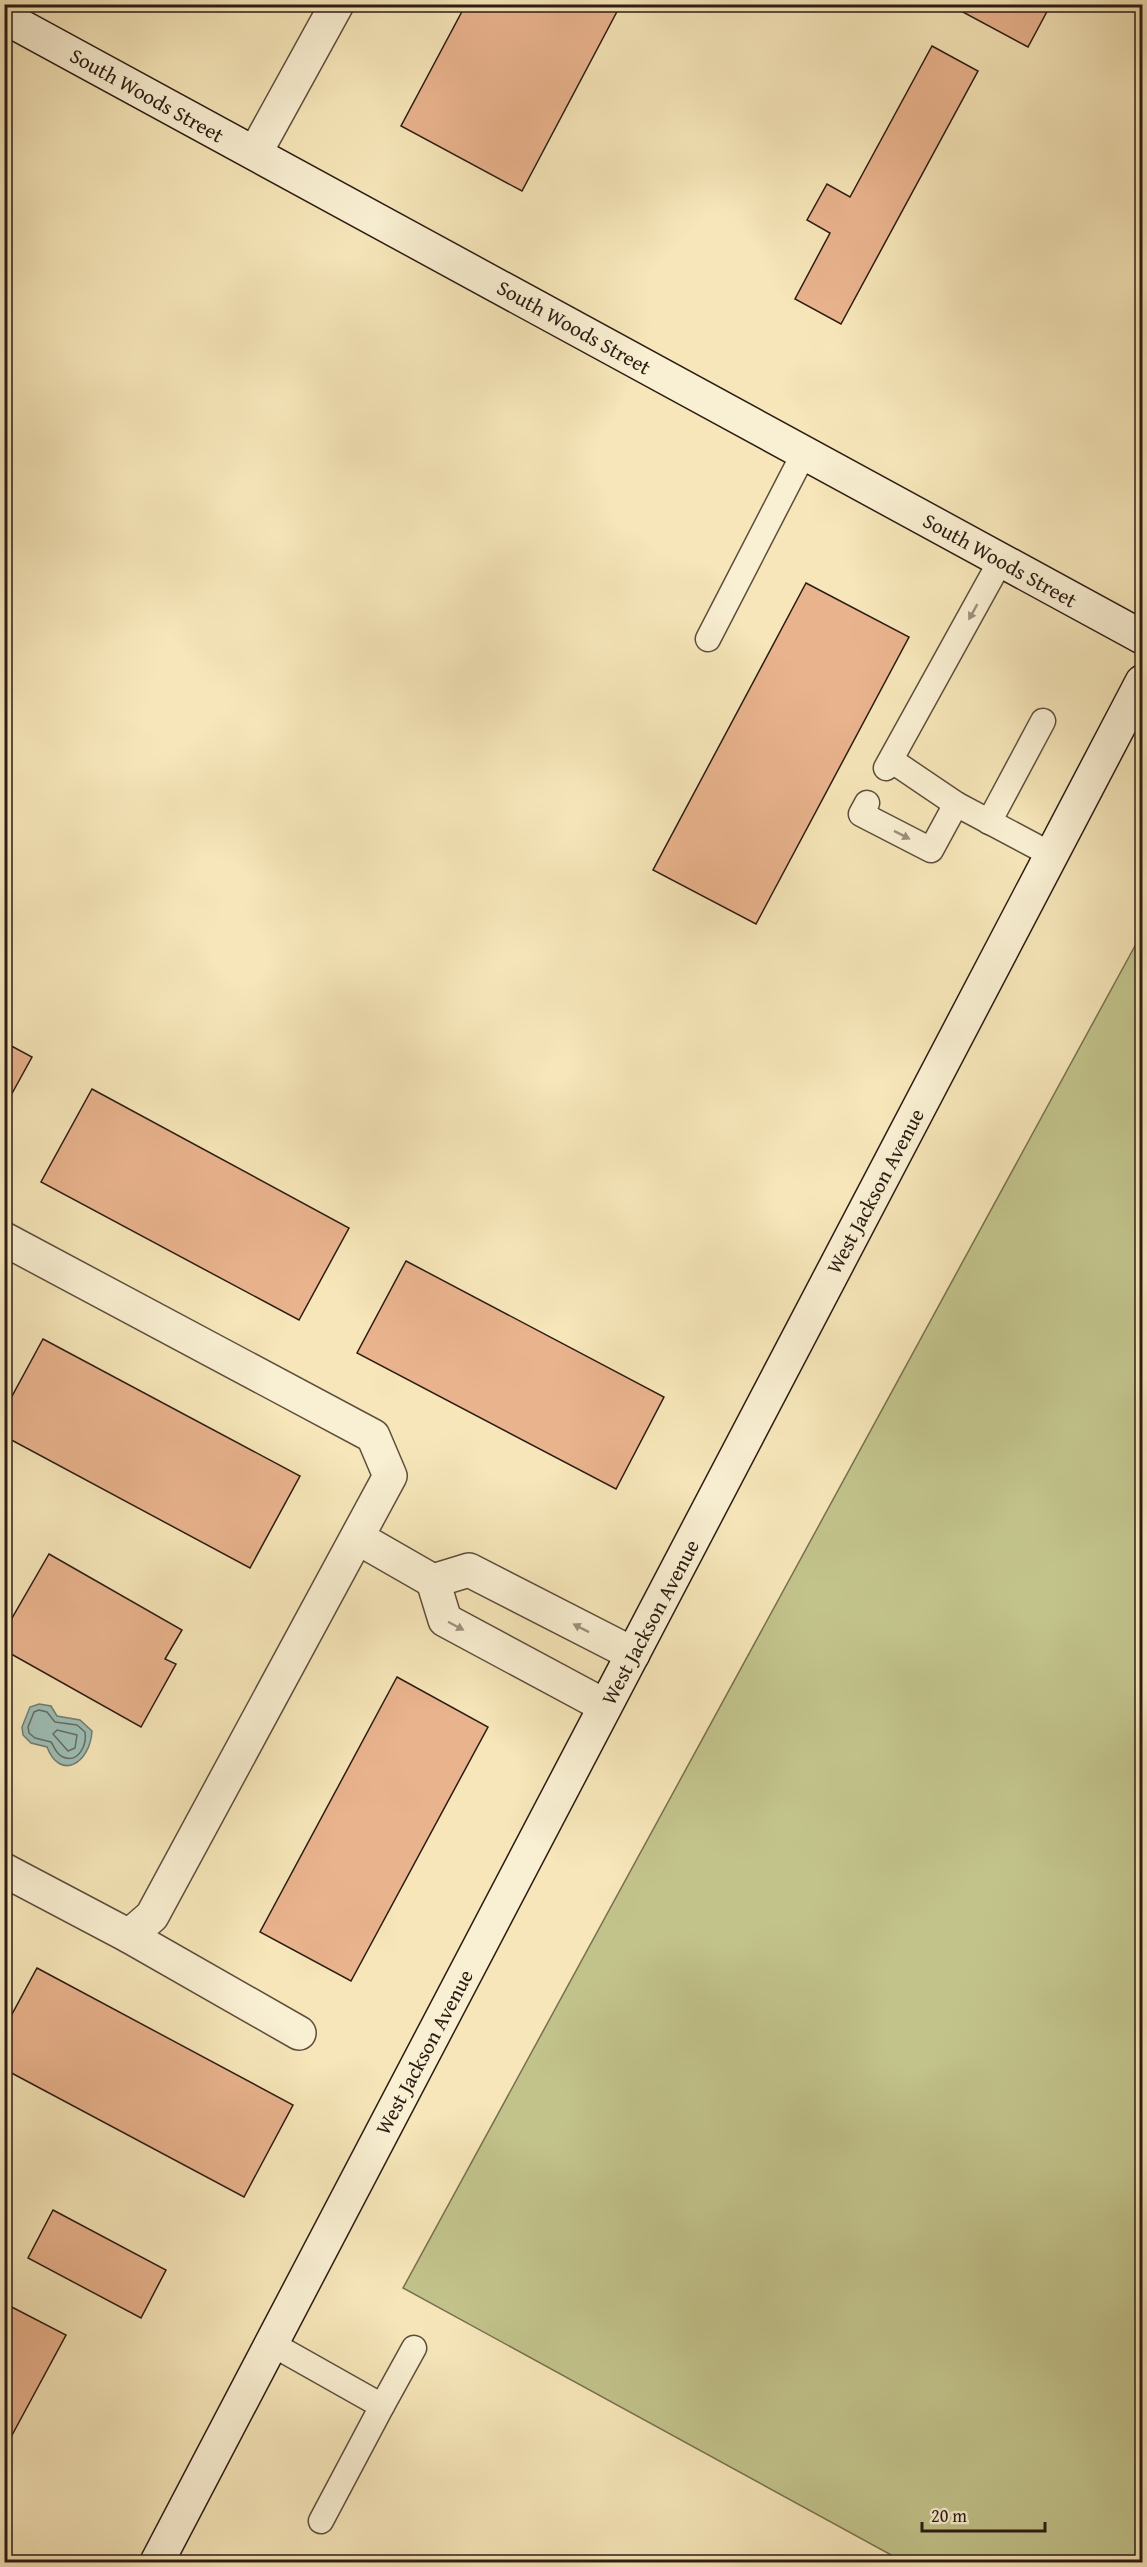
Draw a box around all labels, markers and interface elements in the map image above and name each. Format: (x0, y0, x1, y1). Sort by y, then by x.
street label: South Woods Street (64, 40, 230, 151)
street label: South Woods Street (491, 272, 657, 383)
street label: South Woods Street (917, 505, 1083, 616)
one-way arrow (968, 603, 978, 620)
one-way arrow (894, 830, 911, 840)
street label: West Jackson Avenue (818, 1103, 932, 1279)
street label: West Jackson Avenue (593, 1534, 707, 1710)
one-way arrow (447, 1620, 465, 1630)
one-way arrow (572, 1623, 589, 1632)
street label: West Jackson Avenue (367, 1964, 481, 2140)
scale bar (922, 2495, 1045, 2533)
text: 20 m (931, 2502, 967, 2529)

